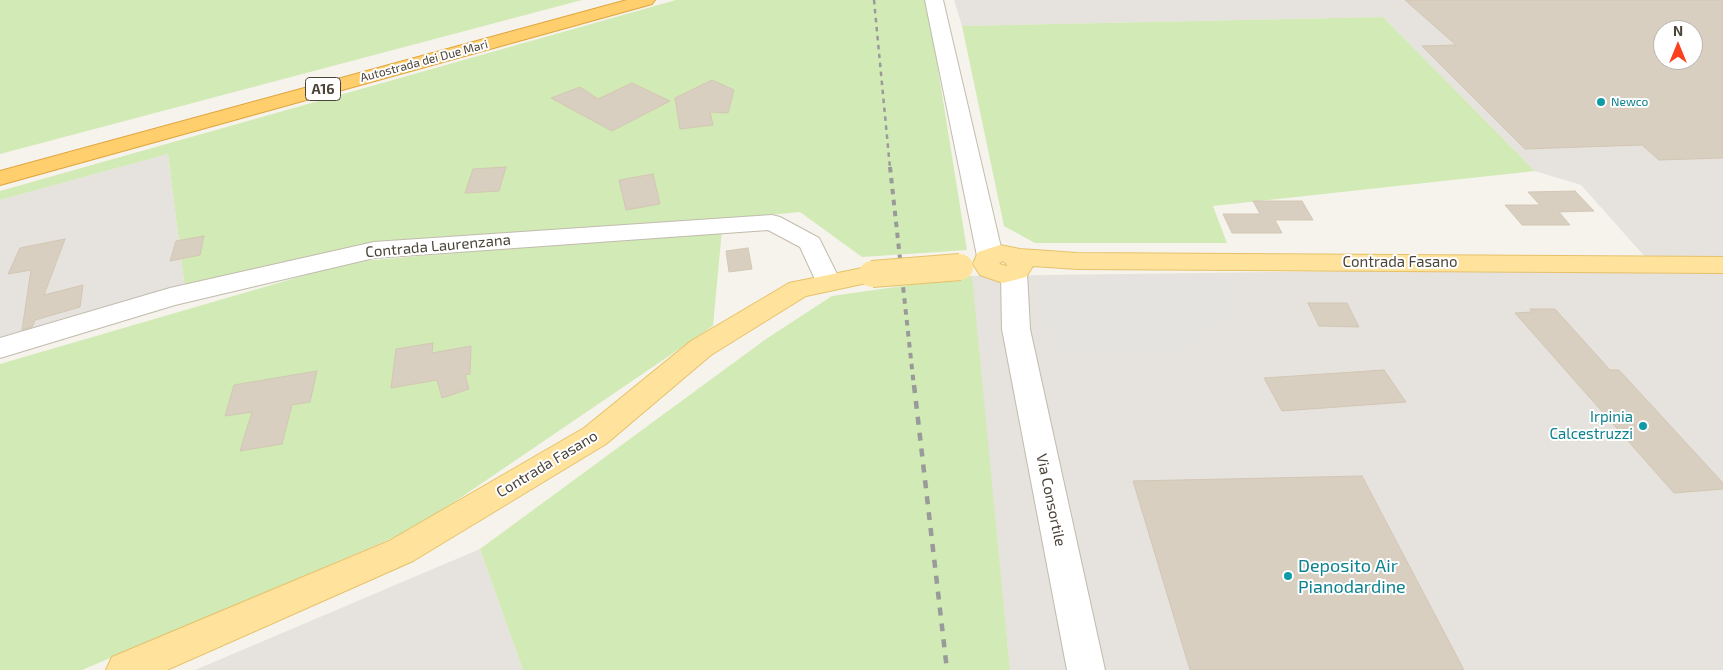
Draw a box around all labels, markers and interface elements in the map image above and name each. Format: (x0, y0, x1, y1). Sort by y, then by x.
north arrow (1653, 20, 1703, 70)
text: N (1673, 22, 1683, 39)
street label: Autostrada dei Due Mari (359, 37, 489, 85)
road number: A16 (306, 78, 340, 100)
place label: Newco (1611, 95, 1648, 109)
marker: Newco (1595, 96, 1607, 108)
street label: Contrada Laurenzana (365, 231, 511, 261)
street label: Contrada Fasano (1343, 253, 1457, 271)
place label: Irpinia Calcestruzzi (1550, 408, 1633, 443)
marker: Irpinia Calcestruzzi (1637, 420, 1649, 432)
street label: Contrada Fasano (493, 427, 601, 501)
street label: Via Consortile (1032, 452, 1070, 548)
place label: Deposito Air Pianodardine (1298, 555, 1406, 598)
marker: Deposito Air Pianodardine (1282, 570, 1294, 582)

